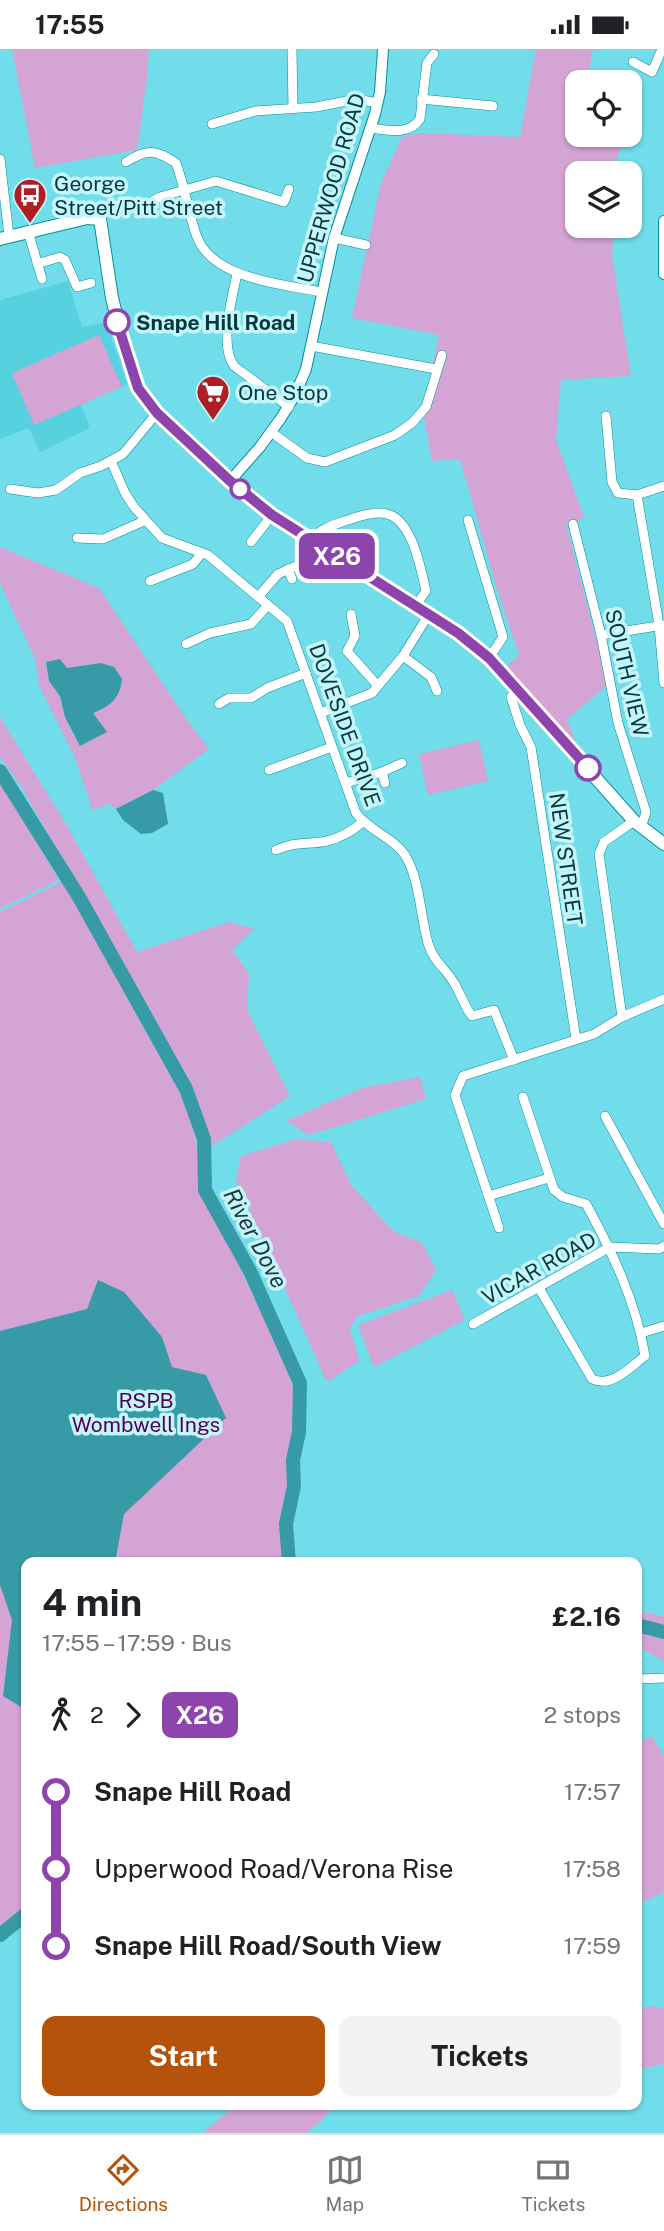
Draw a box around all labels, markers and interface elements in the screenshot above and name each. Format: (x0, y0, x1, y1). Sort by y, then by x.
text: 17:55 (35, 9, 105, 40)
map controls (565, 70, 642, 238)
button: locate (565, 70, 642, 147)
street label: UPPERWOOD ROAD (292, 90, 370, 286)
button: layers (565, 161, 642, 238)
place label: George Street/Pitt Street (54, 171, 223, 220)
bus stop icon: George Street/Pitt Street (11, 176, 49, 225)
marker: Snape Hill Road (104, 309, 130, 335)
place label: Snape Hill Road (136, 310, 295, 335)
supermarket icon: One Stop (194, 373, 232, 422)
place label: One Stop (238, 380, 328, 405)
unlabelled marker (230, 479, 250, 499)
line badge: X26 (297, 533, 377, 579)
text: X26 (313, 542, 361, 570)
street label: SOUTH VIEW (600, 607, 654, 739)
street label: DOVESIDE DRIVE (304, 640, 386, 810)
unlabelled marker (575, 755, 601, 781)
street label: NEW STREET (544, 791, 588, 927)
water label: River Dove (218, 1183, 294, 1293)
street label: VICAR ROAD (478, 1226, 600, 1310)
park label: RSPB Wombwell Ings (72, 1388, 220, 1437)
text: 4 min (42, 1580, 142, 1625)
text: £2.16 (552, 1601, 621, 1632)
text: 17:55 – 17:59 · Bus (42, 1629, 232, 1656)
icon: walk (42, 1696, 80, 1734)
icon: forward (114, 1696, 152, 1734)
text: 2 (90, 1701, 104, 1728)
text: X26 (176, 1701, 224, 1729)
text: 2 stops (543, 1701, 621, 1728)
text: Snape Hill Road (94, 1776, 291, 1807)
text: 17:57 (564, 1778, 621, 1805)
text: Upperwood Road/Verona Rise (94, 1853, 453, 1884)
text: 17:58 (563, 1855, 621, 1882)
text: Snape Hill Road/South View (94, 1930, 441, 1961)
text: 17:59 (564, 1932, 621, 1959)
button: Start (42, 2016, 325, 2096)
button: Tickets (339, 2016, 621, 2096)
tab: Directions (79, 2151, 168, 2215)
tab: Map (325, 2151, 364, 2215)
tab: Tickets (522, 2151, 585, 2215)

